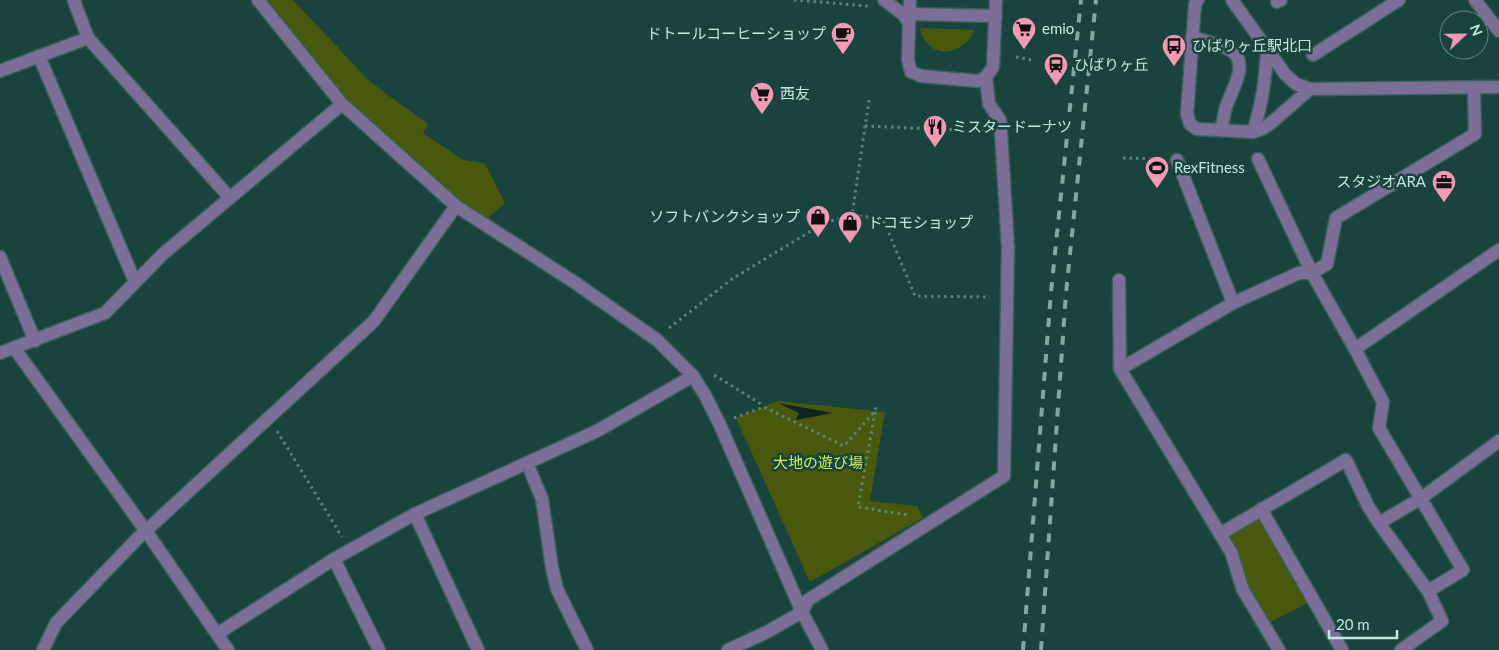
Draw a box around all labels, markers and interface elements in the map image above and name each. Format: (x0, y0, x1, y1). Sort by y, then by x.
north arrow (1439, 10, 1489, 60)
supermarket icon: emio (1011, 16, 1037, 50)
place label: emio (1042, 19, 1074, 37)
cafe icon: ドトールコーヒーショップ (830, 21, 856, 55)
text: N (1467, 22, 1486, 38)
place label: ドトールコーヒーショップ (647, 24, 826, 42)
bus stop icon: ひばりヶ丘駅北口 (1161, 33, 1187, 67)
place label: ひばりヶ丘駅北口 (1192, 36, 1312, 54)
station icon: ひばりヶ丘 (1043, 52, 1069, 86)
place label: ひばりヶ丘 (1074, 55, 1149, 73)
supermarket icon: 西友 (749, 81, 775, 115)
place label: 西友 (780, 84, 810, 102)
restaurant icon: ミスタードーナツ (922, 114, 948, 148)
place label: ミスタードーナツ (952, 117, 1072, 135)
sports icon: RexFitness (1144, 155, 1170, 189)
place label: RexFitness (1174, 158, 1245, 176)
office icon: スタジオARA (1431, 169, 1457, 203)
place label: スタジオARA (1336, 172, 1427, 190)
shop icon: ソフトバンクショップ (805, 204, 831, 238)
place label: ソフトバンクショップ (649, 207, 800, 225)
shop icon: ドコモショップ (837, 210, 863, 244)
place label: ドコモショップ (868, 213, 973, 231)
park label: 大地の遊び場 (773, 453, 863, 471)
scale bar (1329, 608, 1396, 640)
text: 20 m (1336, 615, 1370, 633)

